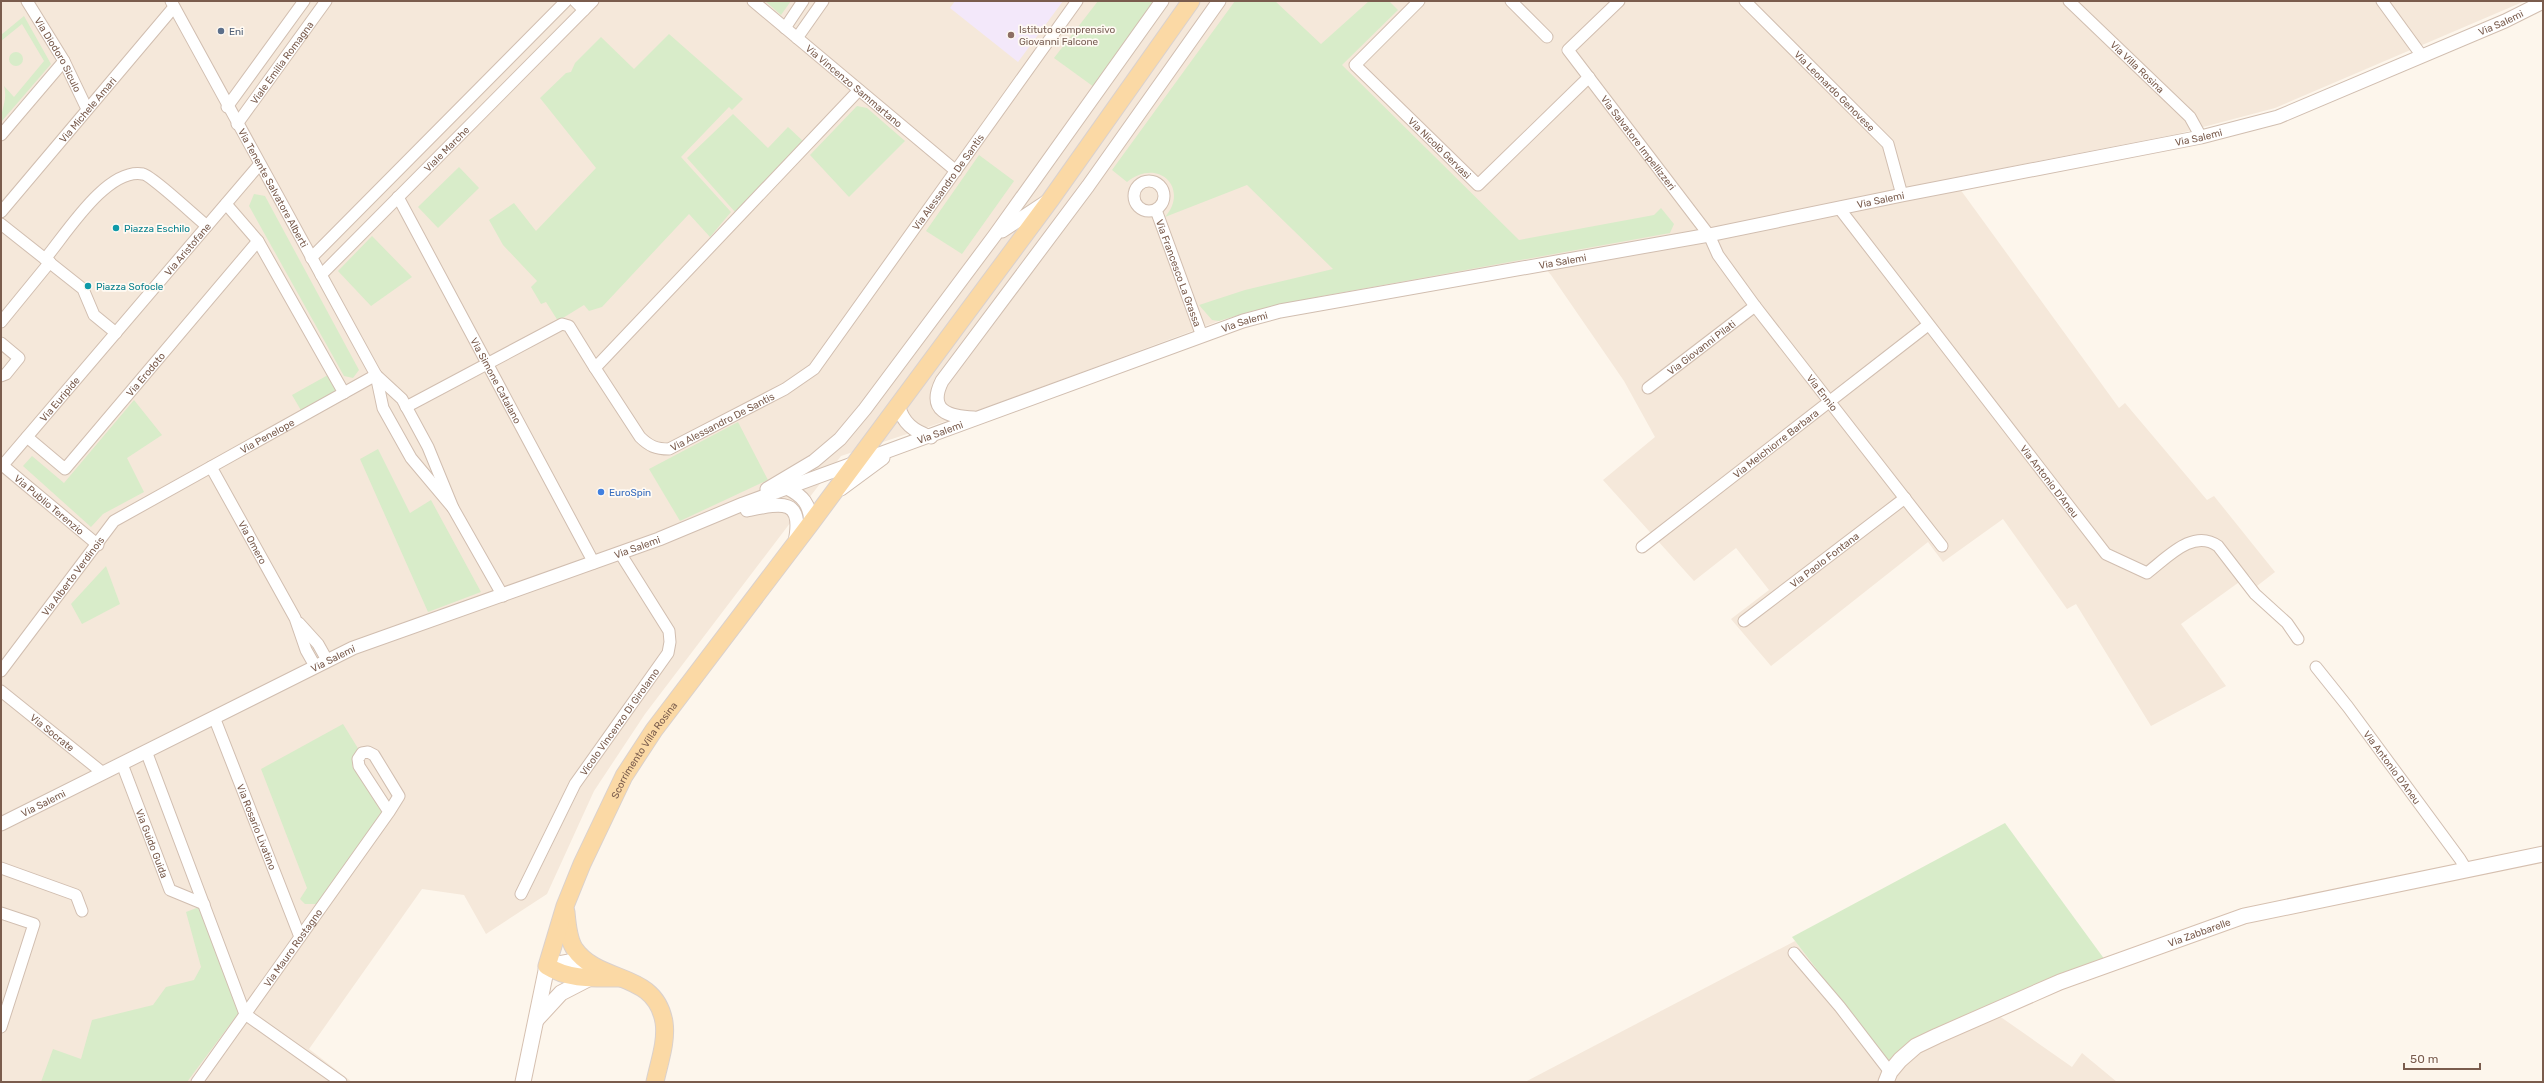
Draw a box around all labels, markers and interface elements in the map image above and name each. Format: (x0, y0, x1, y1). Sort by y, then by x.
street label: Via Salemi (2477, 8, 2526, 39)
street label: Via Diodoro Siculo (32, 15, 83, 94)
street label: Viale Emilia Romagna (248, 19, 316, 107)
place label: Istituto comprensivo Giovanni Falcone (1019, 24, 1116, 48)
marker: Eni (216, 26, 226, 36)
place label: Eni (229, 26, 244, 38)
marker: Istituto comprensivo Giovanni Falcone (1006, 30, 1016, 40)
street label: Via Villa Rosina (2108, 39, 2166, 96)
street label: Via Vincenzo Sammartano (803, 43, 904, 131)
street label: Via Leonardo Genovese (1791, 49, 1877, 135)
street label: Via Michele Amari (57, 75, 119, 145)
street label: Via Salvatore Impellizzeri (1598, 93, 1678, 193)
street label: Via Nicolò Gervasi (1405, 115, 1473, 182)
street label: Viale Marche (422, 124, 473, 175)
street label: Via Tenente Salvatore Alberti (235, 127, 310, 250)
street label: Via Salemi (2174, 127, 2224, 149)
street label: Via Alessandro De Santis (910, 132, 987, 233)
street label: Via Salemi (1856, 190, 1905, 211)
street label: Via Francesco La Grassa (1153, 218, 1203, 329)
street label: Via Aristofane (162, 221, 214, 278)
marker: Piazza Eschilo (111, 223, 121, 233)
place label: Piazza Eschilo (124, 223, 190, 235)
street label: Via Salemi (1538, 252, 1587, 272)
marker: Piazza Sofocle (83, 281, 93, 291)
place label: Piazza Sofocle (96, 281, 164, 293)
street label: Via Salemi (1220, 310, 1269, 335)
street label: Via Giovanni Pilati (1665, 318, 1738, 378)
street label: Via Simone Catalano (467, 336, 523, 426)
street label: Via Erodoto (124, 350, 168, 399)
street label: Via Ennio (1804, 372, 1840, 414)
street label: Via Euripide (38, 374, 83, 424)
street label: Via Alessandro De Santis (669, 391, 777, 454)
street label: Via Melchiorre Barbara (1731, 407, 1821, 481)
street label: Via Penelope (238, 416, 297, 457)
street label: Via Salemi (916, 419, 965, 447)
street label: Via Antonio D'Aneu (2017, 443, 2081, 520)
street label: Via Publio Terenzio (11, 473, 86, 538)
marker: EuroSpin (596, 487, 606, 497)
place label: EuroSpin (609, 487, 651, 499)
street label: Via Omero (235, 519, 269, 567)
street label: Via Paolo Fontana (1788, 530, 1862, 591)
street label: Via Salemi (613, 534, 662, 562)
street label: Via Alberto Verdinois (40, 535, 107, 619)
street label: Via Salemi (309, 643, 357, 675)
street label: Vicolo Vincenzo Di Girolamo (578, 666, 662, 778)
street label: Scorrimento Villa Rosina (609, 700, 680, 801)
street label: Via Socrate (27, 712, 77, 755)
street label: Via Antonio D'Aneu (2360, 729, 2423, 807)
street label: Via Rosario Livatino (234, 783, 278, 872)
street label: Via Salemi (19, 788, 68, 820)
street label: Via Guido Guida (133, 807, 170, 880)
street label: Via Mauro Rostagno (262, 907, 325, 989)
street label: Via Zabbarelle (2166, 916, 2233, 950)
scale bar (2404, 1045, 2480, 1071)
text: 50 m (2410, 1052, 2438, 1066)

